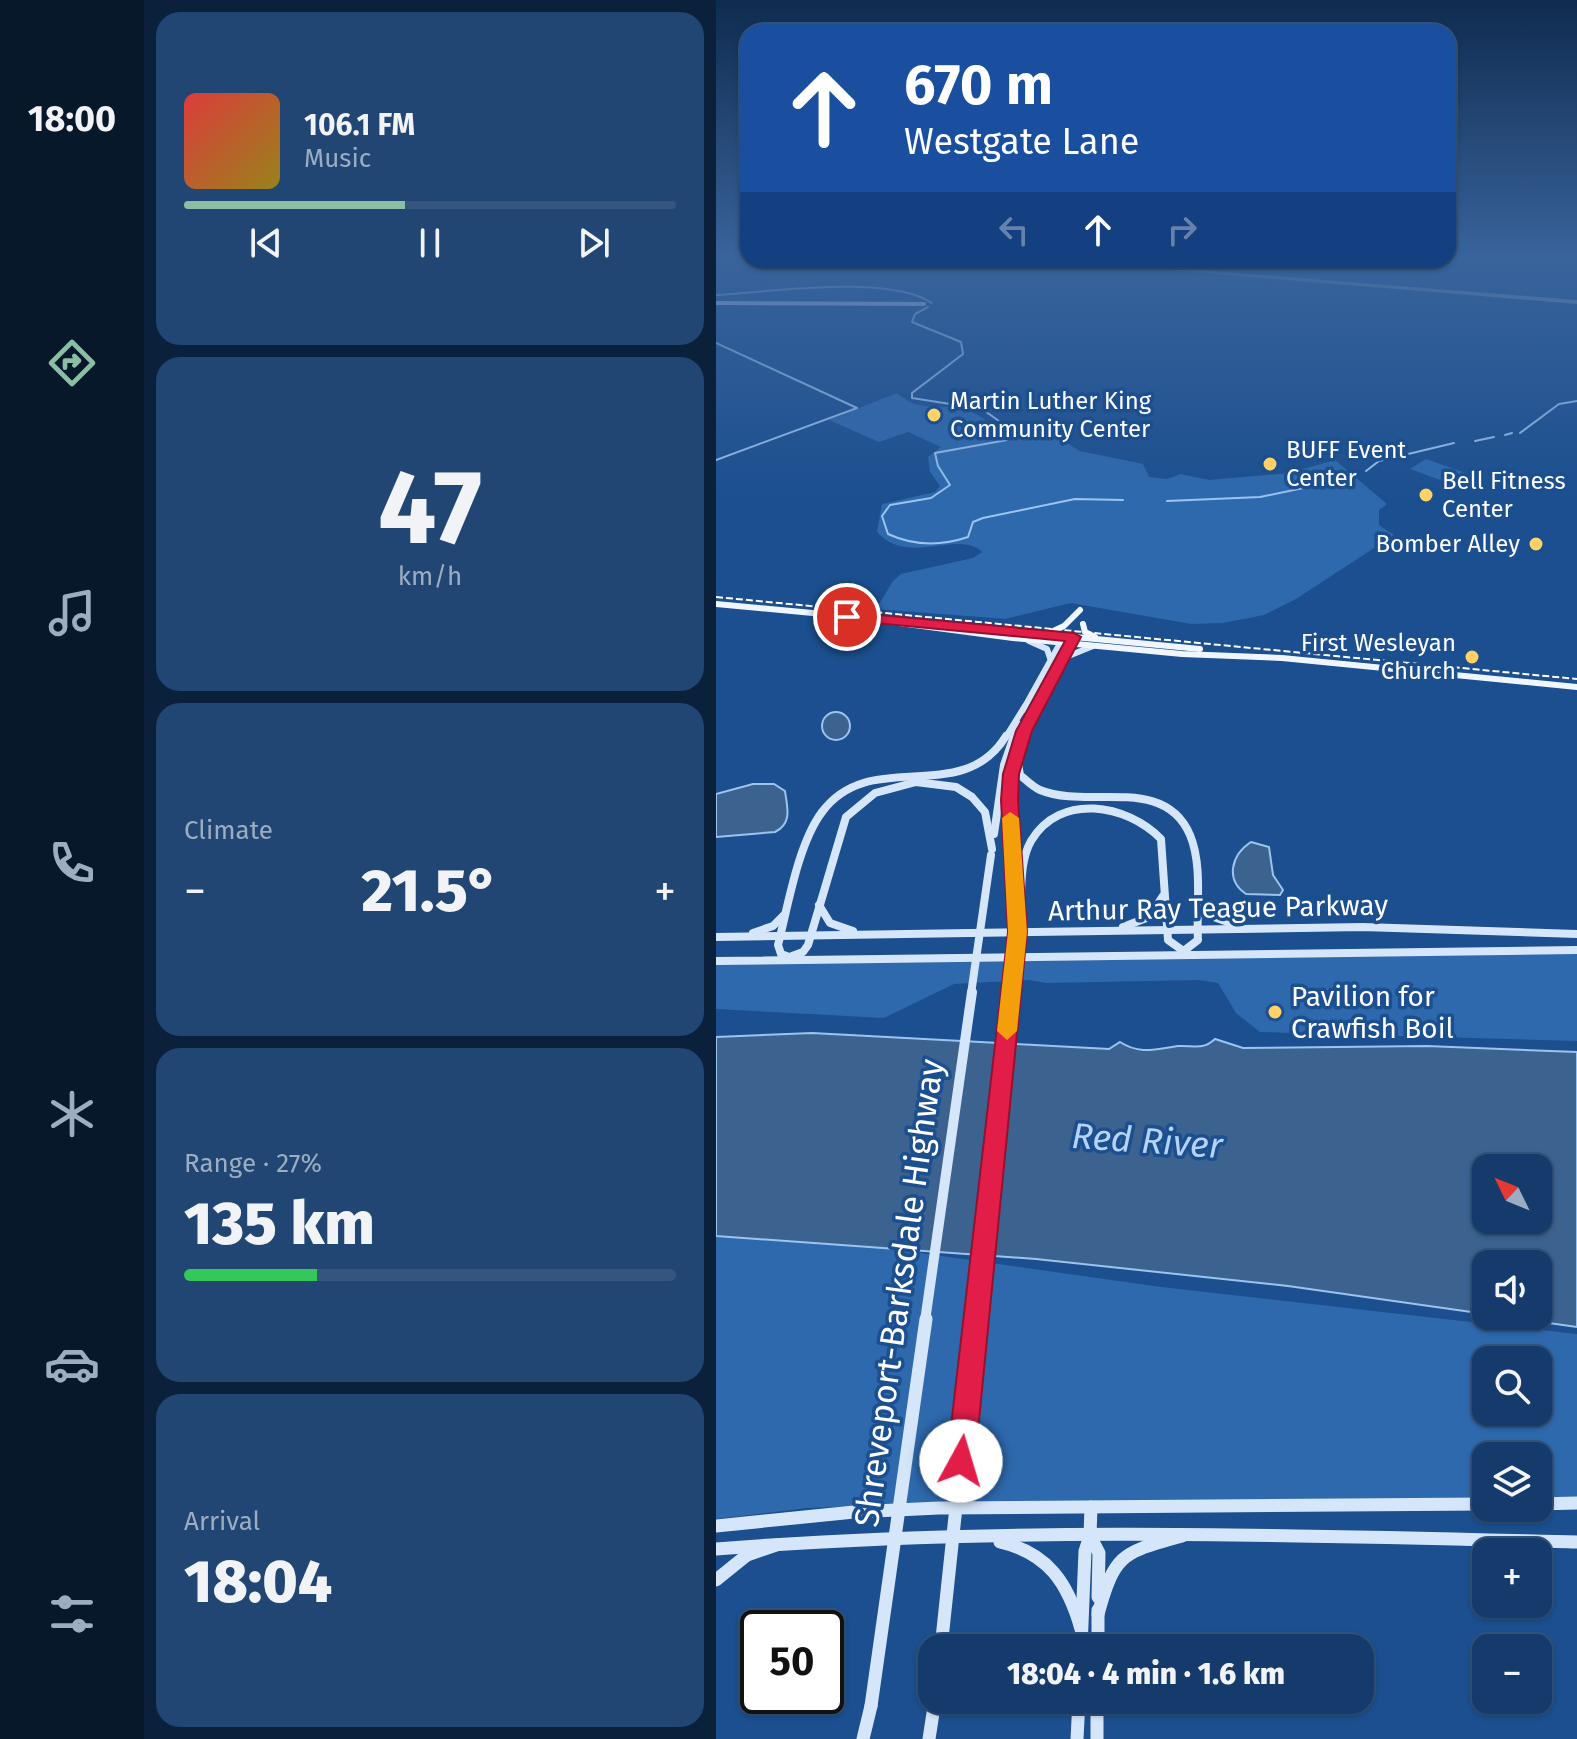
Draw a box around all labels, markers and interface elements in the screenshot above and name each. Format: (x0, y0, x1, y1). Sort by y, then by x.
text: 670 m (904, 52, 1053, 119)
icon: ahead (772, 56, 876, 160)
text: 18:00 (28, 97, 116, 141)
text: 106.1 FM (304, 107, 415, 143)
text: Westgate Lane (904, 120, 1139, 164)
text: Music (304, 143, 371, 174)
icon: left (992, 208, 1036, 252)
icon: ahead (1076, 208, 1120, 252)
icon: right (1160, 208, 1204, 252)
icon: previous (244, 221, 288, 265)
icon: pause (408, 221, 452, 265)
icon: next (572, 221, 616, 265)
icon: directions (44, 335, 100, 391)
place label: Martin Luther King Community Center (950, 387, 1152, 443)
marker: Martin Luther King Community Center (925, 406, 943, 424)
place label: BUFF Event Center (1286, 436, 1407, 492)
text: 47 (378, 446, 482, 571)
marker: BUFF Event Center (1261, 455, 1279, 473)
place label: Bell Fitness Center (1442, 467, 1566, 523)
marker: Bell Fitness Center (1417, 486, 1435, 504)
place label: Bomber Alley (1375, 530, 1520, 558)
marker: Bomber Alley (1527, 535, 1545, 553)
text: km/h (398, 561, 462, 592)
pin (813, 583, 881, 651)
icon: music (44, 585, 100, 641)
icon: arrive (825, 595, 869, 639)
place label: First Wesleyan Church (1301, 629, 1456, 685)
marker: First Wesleyan Church (1463, 648, 1481, 666)
text: Climate (184, 815, 273, 846)
icon: phone (44, 835, 100, 891)
text: 21.5° (362, 855, 498, 927)
text: − (184, 865, 206, 918)
text: + (654, 865, 676, 918)
street label: Arthur Ray Teague Parkway (1048, 889, 1389, 927)
place label: Pavilion for Crawfish Boil (1291, 980, 1454, 1045)
marker: Pavilion for Crawfish Boil (1266, 1003, 1284, 1021)
street label: Shreveport-Barksdale Highway (846, 1056, 952, 1530)
icon: climate (44, 1086, 100, 1142)
water label: Red River (1070, 1114, 1225, 1168)
text: Range · 27% (184, 1148, 322, 1179)
north arrow (1472, 1154, 1552, 1234)
map controls (1472, 1154, 1552, 1714)
text: 135 km (184, 1188, 375, 1260)
button: sound (1472, 1250, 1552, 1330)
icon: car (44, 1336, 100, 1392)
button: search (1472, 1346, 1552, 1426)
position arrow (919, 1419, 1003, 1503)
button: layers (1472, 1442, 1552, 1522)
text: Arrival (184, 1506, 260, 1537)
button: + (1472, 1538, 1552, 1618)
text: 18:04 (184, 1546, 332, 1618)
icon: filters (44, 1586, 100, 1642)
speed limit sign: 50 (740, 1610, 844, 1714)
button: − (1472, 1634, 1552, 1714)
text: 18:04 · 4 min · 1.6 km (1007, 1656, 1285, 1692)

